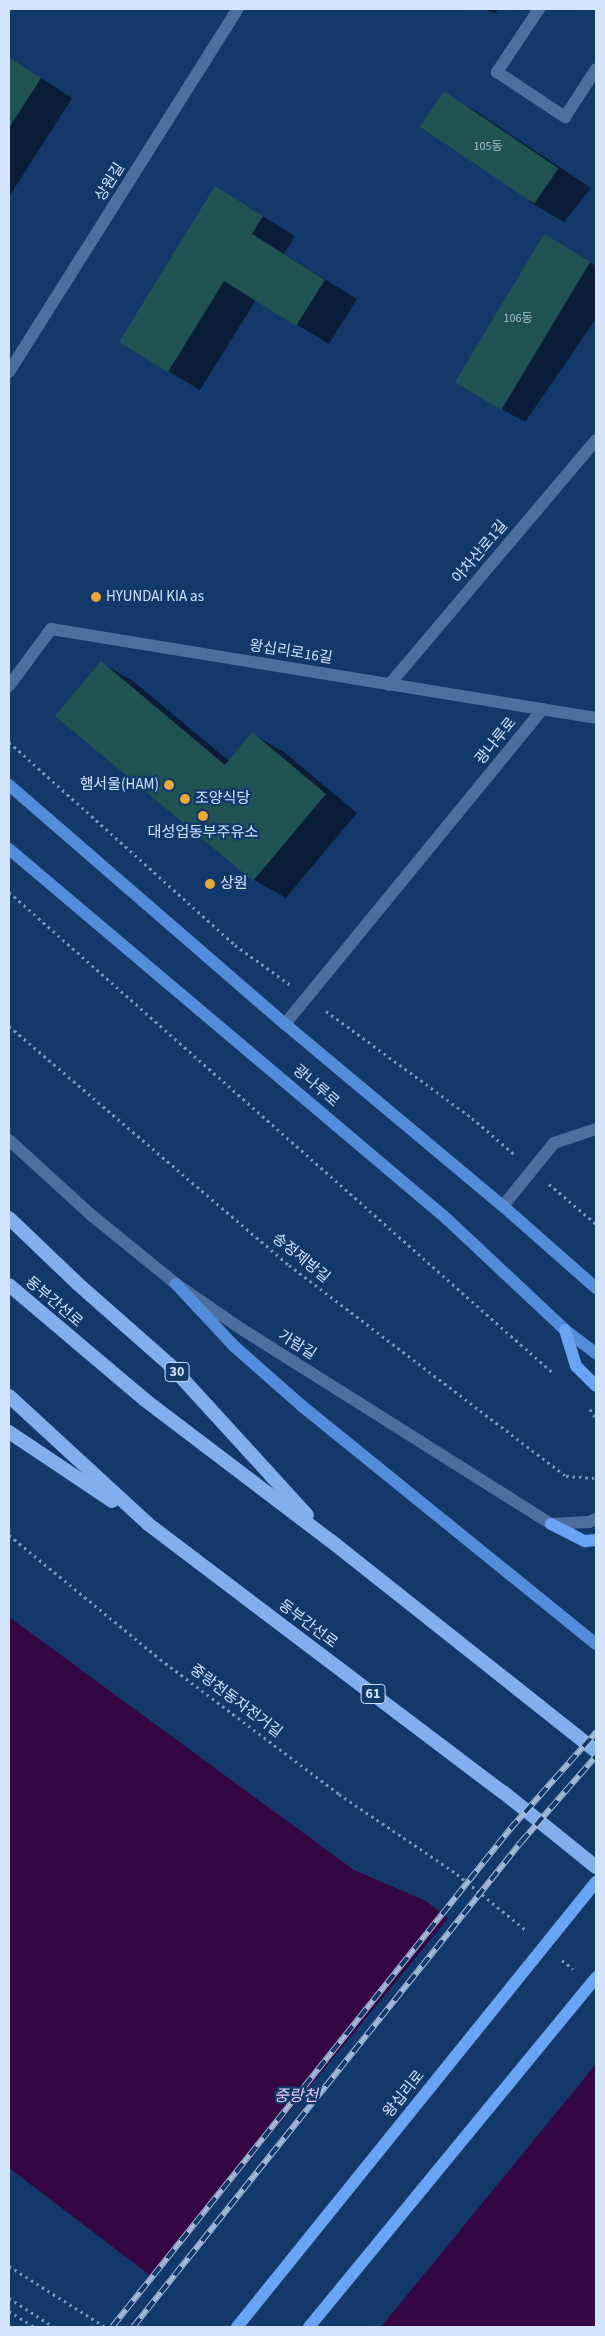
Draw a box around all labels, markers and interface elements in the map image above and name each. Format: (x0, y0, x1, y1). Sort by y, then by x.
house number: 105동 (474, 140, 502, 154)
street label: 상원길 (91, 160, 129, 204)
house number: 106동 (504, 312, 532, 326)
street label: 아차산로1길 (449, 517, 511, 587)
place label: HYUNDAI KIA as (106, 588, 204, 606)
marker: HYUNDAI KIA as (90, 591, 102, 603)
street label: 왕십리로16길 (248, 637, 334, 667)
street label: 광나루로 (472, 714, 520, 768)
place label: 햄서울(HAM) (80, 776, 159, 794)
marker: 햄서울(HAM) (163, 779, 175, 791)
place label: 조양식당 (195, 790, 250, 808)
marker: 조양식당 (179, 793, 191, 805)
marker: 대성업동부주유소 (197, 810, 209, 822)
place label: 대성업동부주유소 (148, 824, 258, 842)
place label: 상원 (220, 875, 248, 893)
marker: 상원 (204, 878, 216, 890)
street label: 광나루로 (289, 1061, 343, 1111)
street label: 송정제방길 (269, 1229, 333, 1287)
street label: 동부간선로 (22, 1273, 86, 1331)
street label: 가람길 (275, 1326, 319, 1364)
road number: 30 (164, 1360, 190, 1384)
street label: 동부간선로 (275, 1596, 341, 1652)
street label: 중랑천동자전거길 (186, 1661, 286, 1741)
road number: 61 (360, 1682, 386, 1706)
street label: 왕십리로 (380, 2067, 428, 2121)
water label: 중랑천 (274, 2086, 318, 2106)

